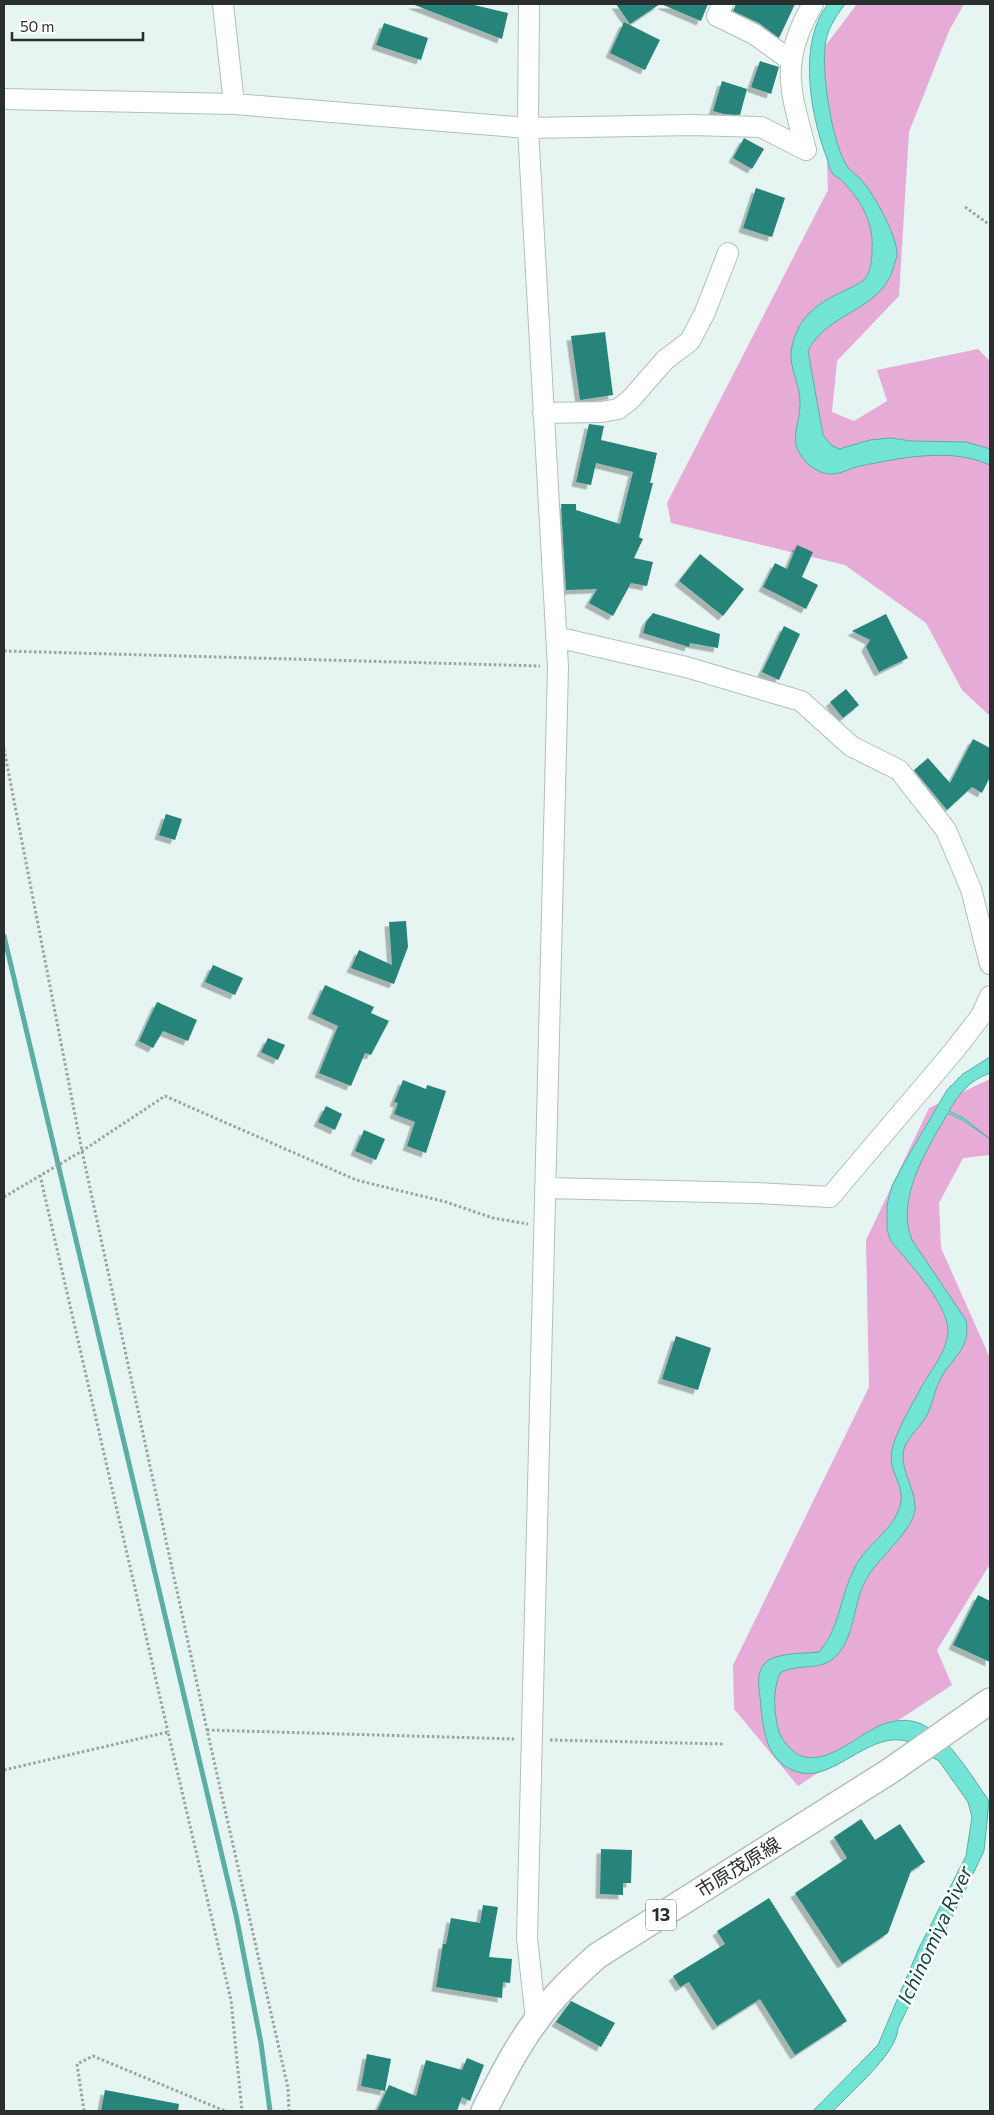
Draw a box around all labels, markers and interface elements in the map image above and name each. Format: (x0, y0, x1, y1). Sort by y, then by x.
scale bar (12, 10, 144, 42)
text: 50 m (20, 17, 54, 35)
street label: 市原茂原線 (691, 1832, 784, 1902)
water label: Ichinomiya River (892, 1861, 977, 2007)
road number: 13 (646, 1900, 676, 1930)

